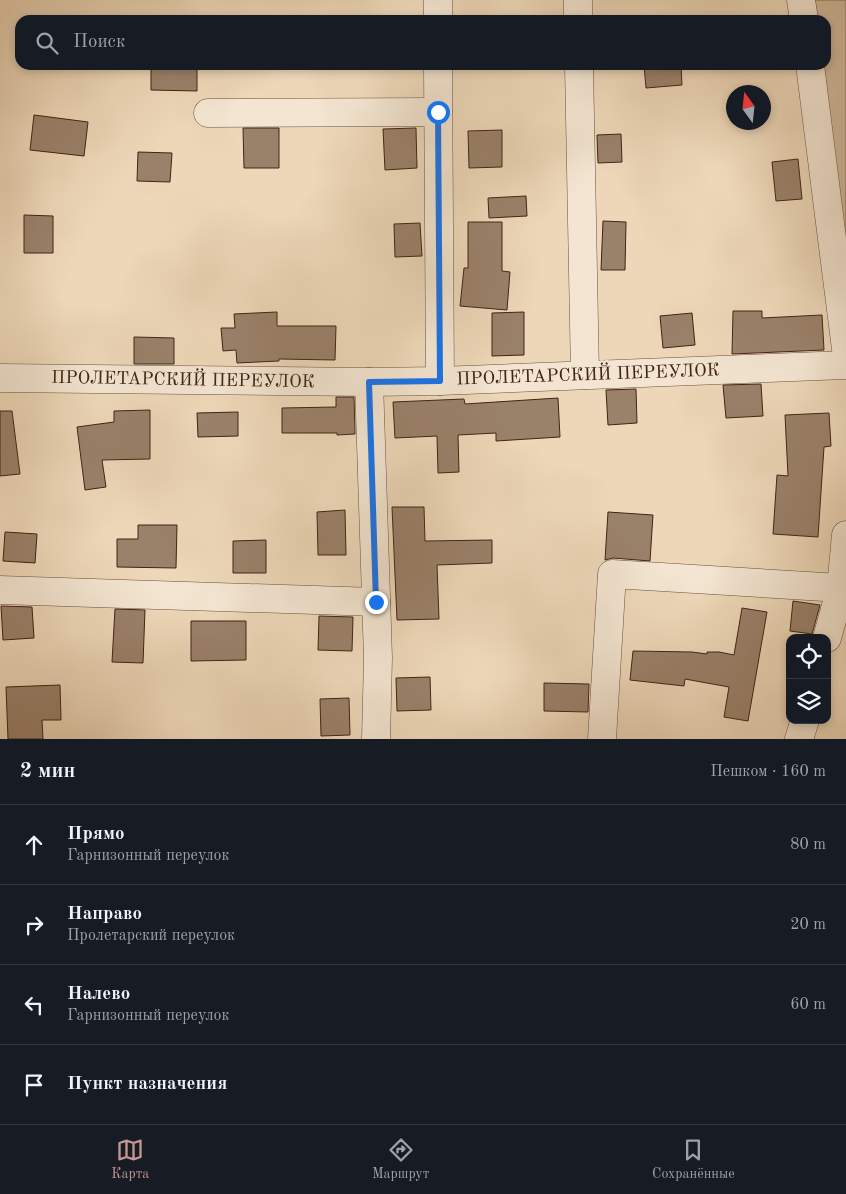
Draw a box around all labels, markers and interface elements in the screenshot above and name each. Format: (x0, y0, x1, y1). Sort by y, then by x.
search box (15, 15, 831, 70)
icon: search (33, 29, 61, 57)
text: Поиск (73, 33, 125, 52)
north arrow (726, 85, 771, 130)
route start (427, 101, 450, 124)
street label: ПРОЛЕТАРСКИЙ ПЕРЕУЛОК (456, 357, 720, 389)
street label: ПРОЛЕТАРСКИЙ ПЕРЕУЛОК (51, 365, 315, 391)
route end (365, 591, 388, 614)
map controls (786, 634, 831, 724)
button: locate (786, 634, 831, 679)
button: layers (786, 679, 831, 724)
text: 2 мин (20, 761, 75, 782)
text: Пешком · 160 m (710, 764, 826, 780)
text: Прямо (67, 825, 125, 844)
icon: ahead (20, 831, 48, 859)
text: 80 m (790, 837, 826, 853)
text: Гарнизонный переулок (67, 848, 230, 864)
text: Направо (67, 905, 142, 924)
icon: right (20, 911, 48, 939)
text: 20 m (790, 917, 826, 933)
text: Пролетарский переулок (67, 928, 235, 944)
text: Налево (67, 985, 130, 1004)
icon: left (20, 991, 48, 1019)
text: 60 m (790, 997, 826, 1013)
text: Гарнизонный переулок (67, 1008, 230, 1024)
icon: arrive (20, 1071, 48, 1099)
text: Пункт назначения (67, 1075, 227, 1094)
tab: Карта (111, 1136, 149, 1183)
tab: Маршрут (372, 1136, 429, 1183)
tab: Сохранённые (652, 1136, 735, 1183)

